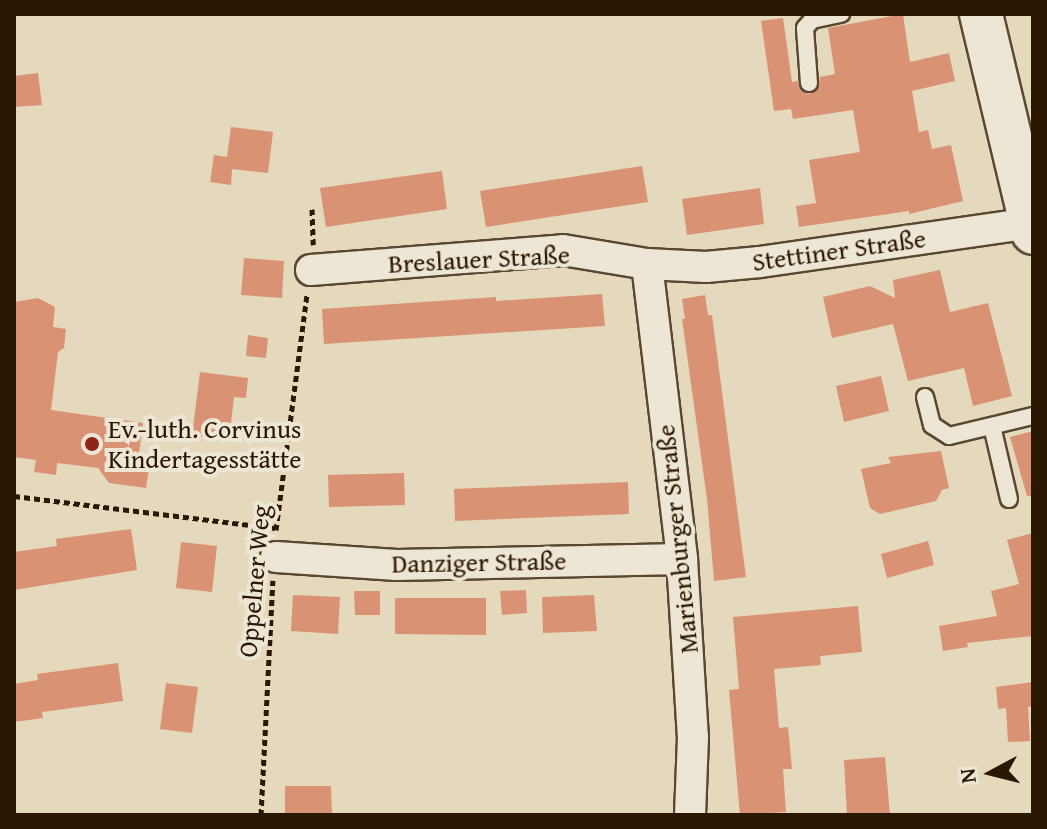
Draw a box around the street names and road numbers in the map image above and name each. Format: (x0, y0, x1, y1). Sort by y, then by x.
street label: Stettiner Straße (750, 222, 928, 278)
street label: Breslauer Straße (387, 239, 571, 279)
street label: Marienburger Straße (649, 423, 705, 655)
street label: Oppelner Weg (232, 504, 276, 658)
street label: Danziger Straße (391, 545, 567, 579)

